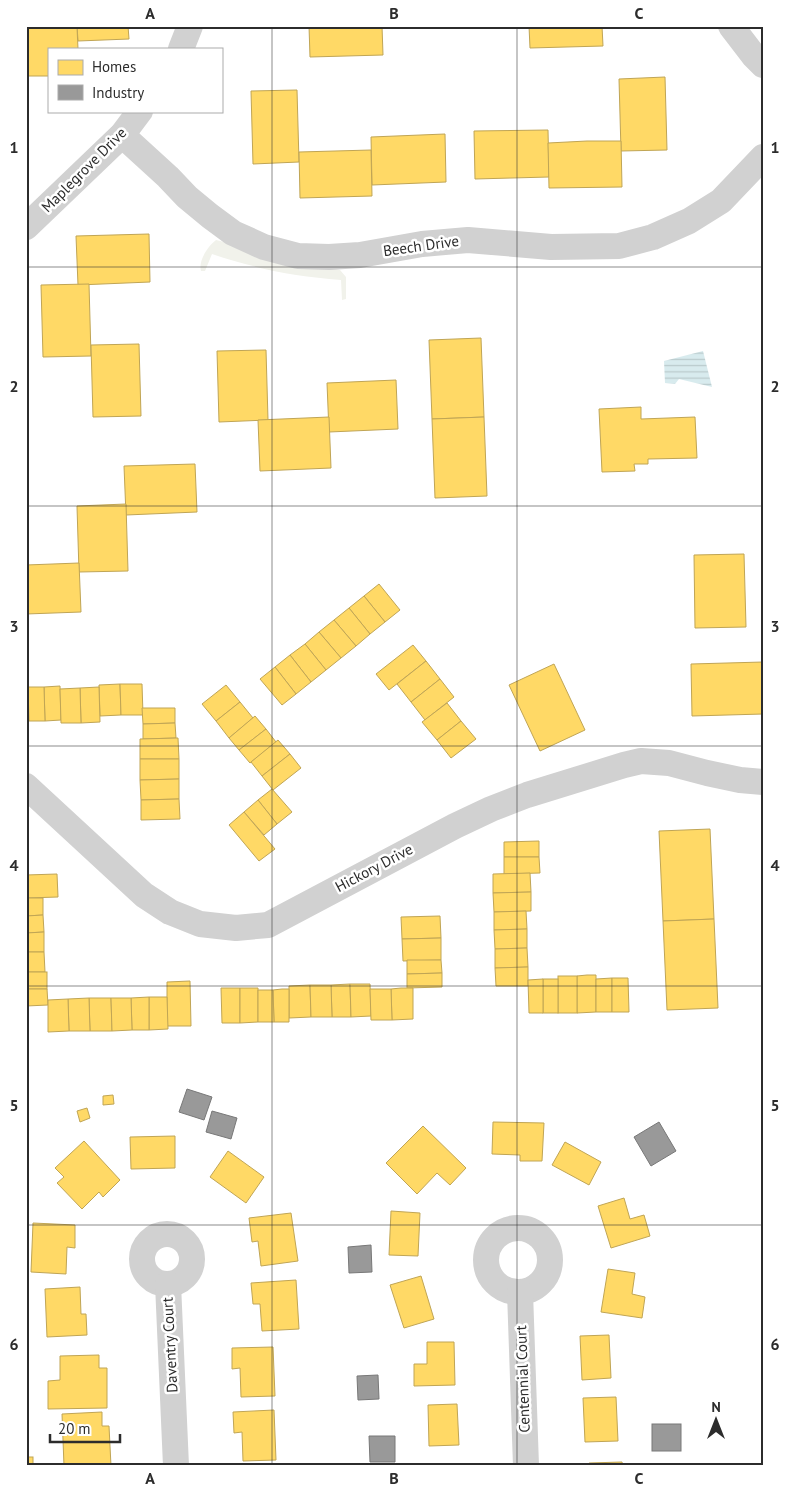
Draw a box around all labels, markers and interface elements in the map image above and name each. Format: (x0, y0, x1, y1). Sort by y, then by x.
text: A (145, 3, 155, 23)
text: B (389, 3, 399, 23)
text: C (635, 3, 644, 23)
legend (48, 48, 222, 112)
text: Homes (92, 57, 136, 76)
text: Industry (92, 83, 144, 102)
street label: Maplegrove Drive (37, 123, 130, 216)
text: 1 (9, 137, 19, 157)
text: 1 (770, 137, 780, 157)
street label: Beech Drive (382, 231, 460, 260)
text: 2 (9, 376, 19, 396)
text: 2 (770, 376, 780, 396)
text: 3 (9, 616, 19, 636)
text: 3 (770, 616, 780, 636)
street label: Hickory Drive (332, 839, 416, 896)
text: 4 (9, 855, 19, 875)
text: 4 (770, 855, 780, 875)
text: 5 (9, 1095, 19, 1115)
text: 5 (770, 1095, 780, 1115)
street label: Daventry Court (158, 1297, 181, 1393)
street label: Centennial Court (511, 1325, 534, 1433)
text: 6 (9, 1334, 19, 1354)
text: 6 (770, 1334, 780, 1354)
north arrow (692, 1394, 742, 1444)
text: N (711, 1398, 721, 1416)
scale bar (50, 1412, 120, 1444)
text: 20 m (58, 1419, 91, 1438)
text: A (145, 1468, 155, 1488)
text: B (389, 1468, 399, 1488)
text: C (635, 1468, 644, 1488)

